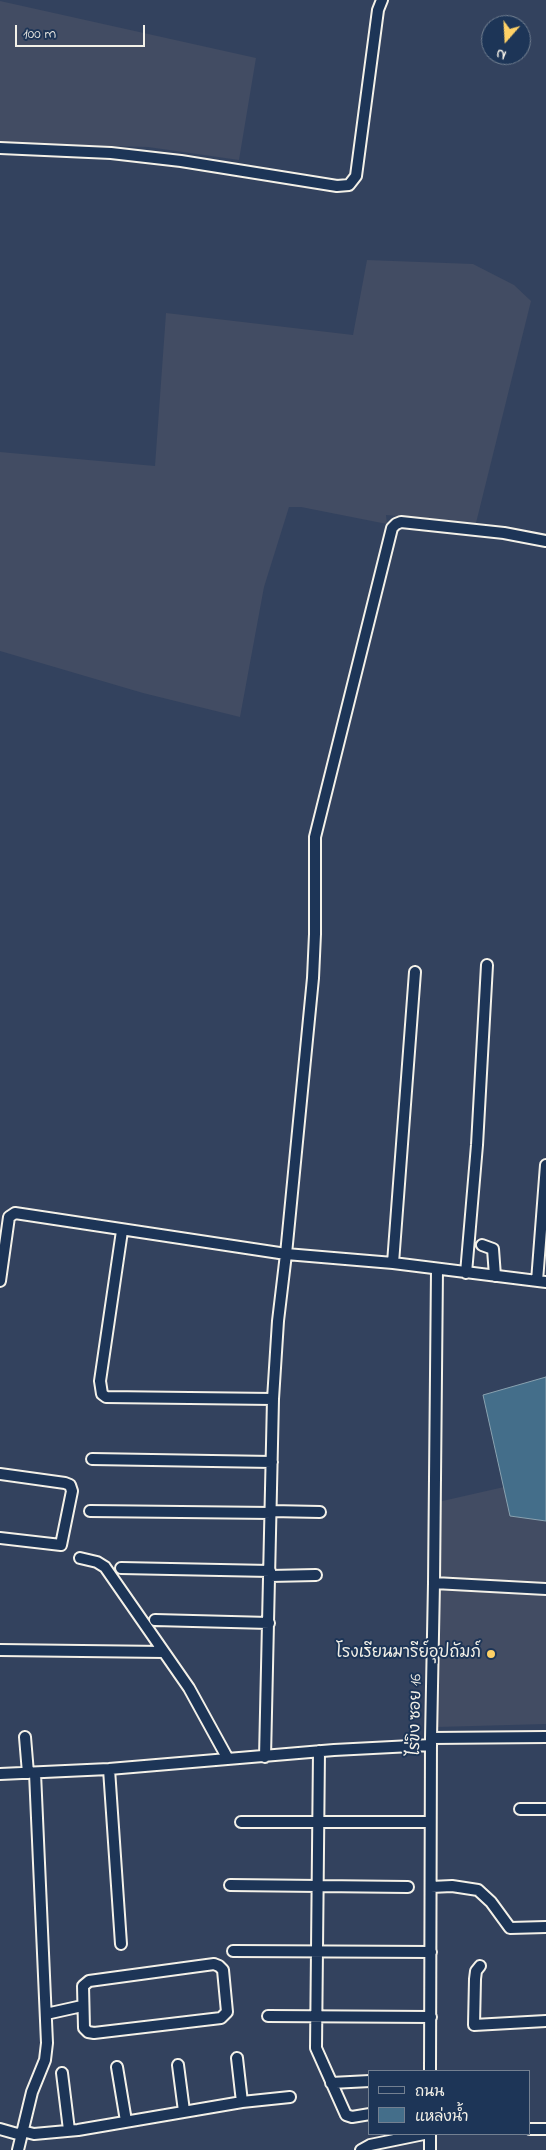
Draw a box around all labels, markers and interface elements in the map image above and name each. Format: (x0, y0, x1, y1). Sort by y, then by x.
scale bar (18, 15, 148, 47)
north arrow (481, 15, 531, 65)
text: 100 m (23, 23, 56, 45)
text: N (493, 42, 509, 65)
place label: โรงเรียนมารีย์อุปถัมภ์ (336, 1644, 481, 1664)
marker: โรงเรียนมารีย์อุปถัมภ์ (485, 1648, 497, 1660)
street label: ไร่ขิง ซอย 16 (407, 1674, 427, 1756)
legend (368, 2070, 531, 2135)
text: ถนน (415, 2081, 444, 2103)
text: แหล่งน้ำ (415, 2106, 469, 2128)

